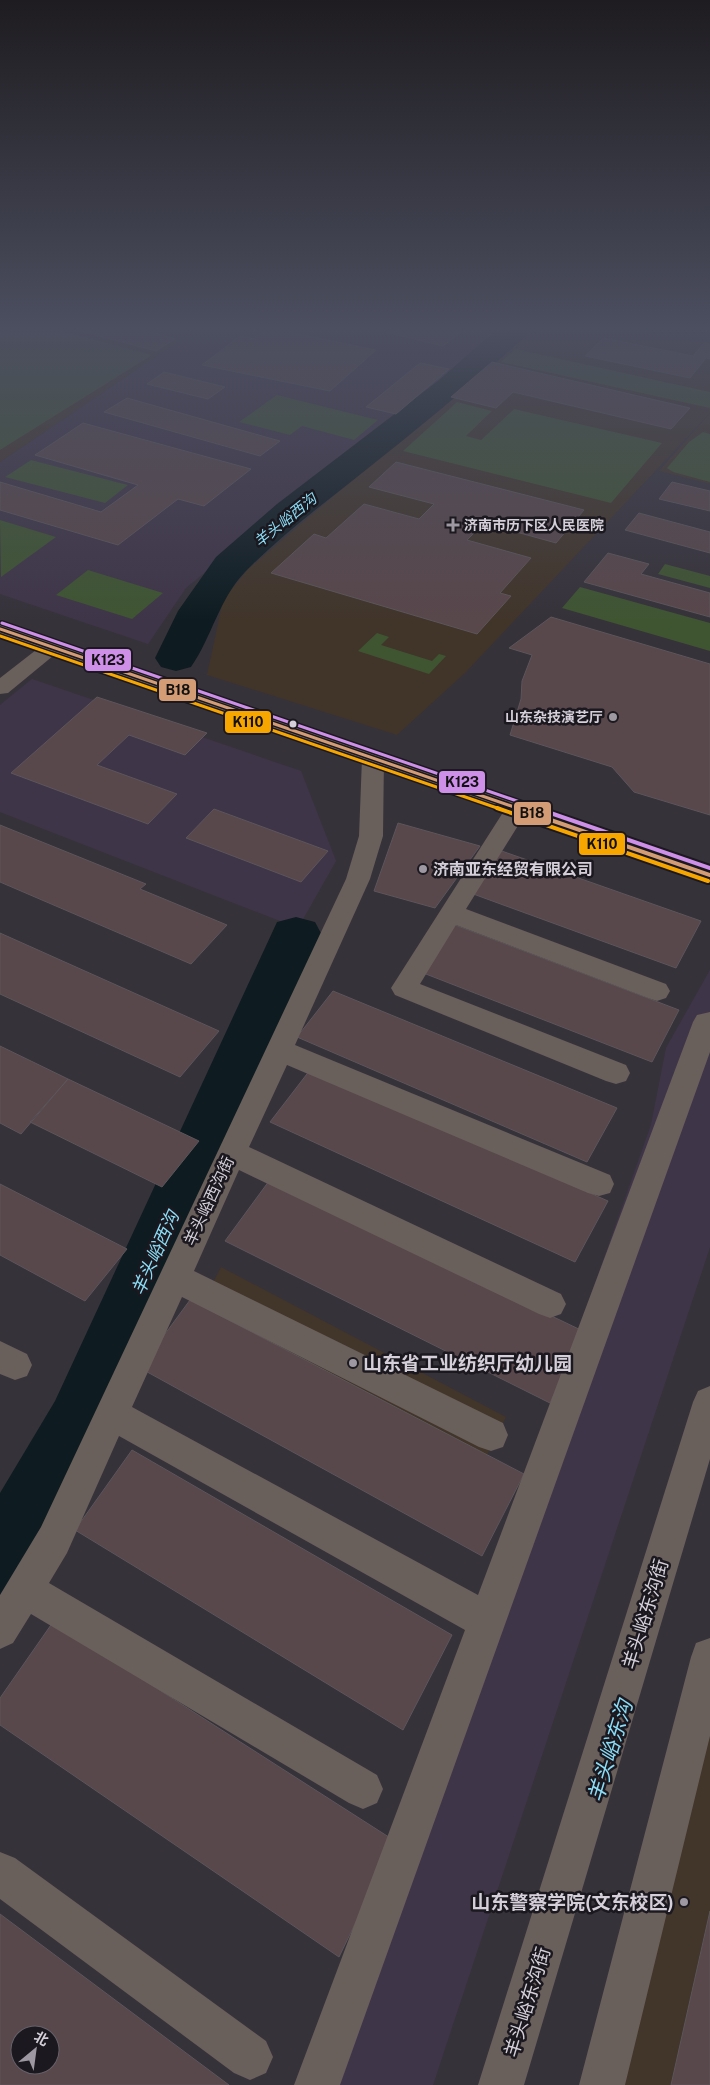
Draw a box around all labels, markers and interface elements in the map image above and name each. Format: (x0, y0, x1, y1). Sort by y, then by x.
water label: 羊头峪西沟 (251, 489, 321, 550)
place label: 济南市历下区人民医院 (464, 517, 604, 533)
marker: 济南市历下区人民医院 (446, 518, 460, 532)
line badge: K123 (84, 648, 132, 672)
text: K123 (91, 652, 125, 668)
line badge: B18 (158, 678, 197, 702)
text: B18 (166, 682, 190, 698)
place label: 山东杂技演艺厅 (505, 709, 603, 725)
line badge: K110 (224, 710, 272, 734)
marker: 山东杂技演艺厅 (607, 711, 619, 723)
text: K110 (232, 714, 264, 730)
unlabelled marker (288, 719, 298, 729)
line badge: K123 (438, 770, 486, 794)
text: K123 (445, 774, 479, 790)
line badge: B18 (513, 801, 552, 826)
text: B18 (520, 805, 544, 821)
line badge: K110 (578, 832, 626, 856)
text: K110 (586, 836, 618, 852)
place label: 济南亚东经贸有限公司 (433, 860, 593, 879)
marker: 济南亚东经贸有限公司 (417, 863, 429, 875)
street label: 羊头峪西沟街 (180, 1153, 238, 1249)
water label: 羊头峪西沟 (127, 1206, 184, 1298)
place label: 山东省工业纺织厅幼儿园 (363, 1352, 572, 1374)
marker: 山东省工业纺织厅幼儿园 (347, 1357, 359, 1369)
street label: 羊头峪东沟街 (618, 1556, 672, 1672)
water label: 羊头峪东沟 (583, 1695, 638, 1805)
place label: 山东警察学院(文东校区) (471, 1891, 674, 1913)
marker: 山东警察学院(文东校区) (678, 1896, 690, 1908)
street label: 羊头峪东沟街 (500, 1944, 554, 2060)
north arrow (10, 2025, 60, 2075)
text: 北 (31, 2028, 51, 2049)

